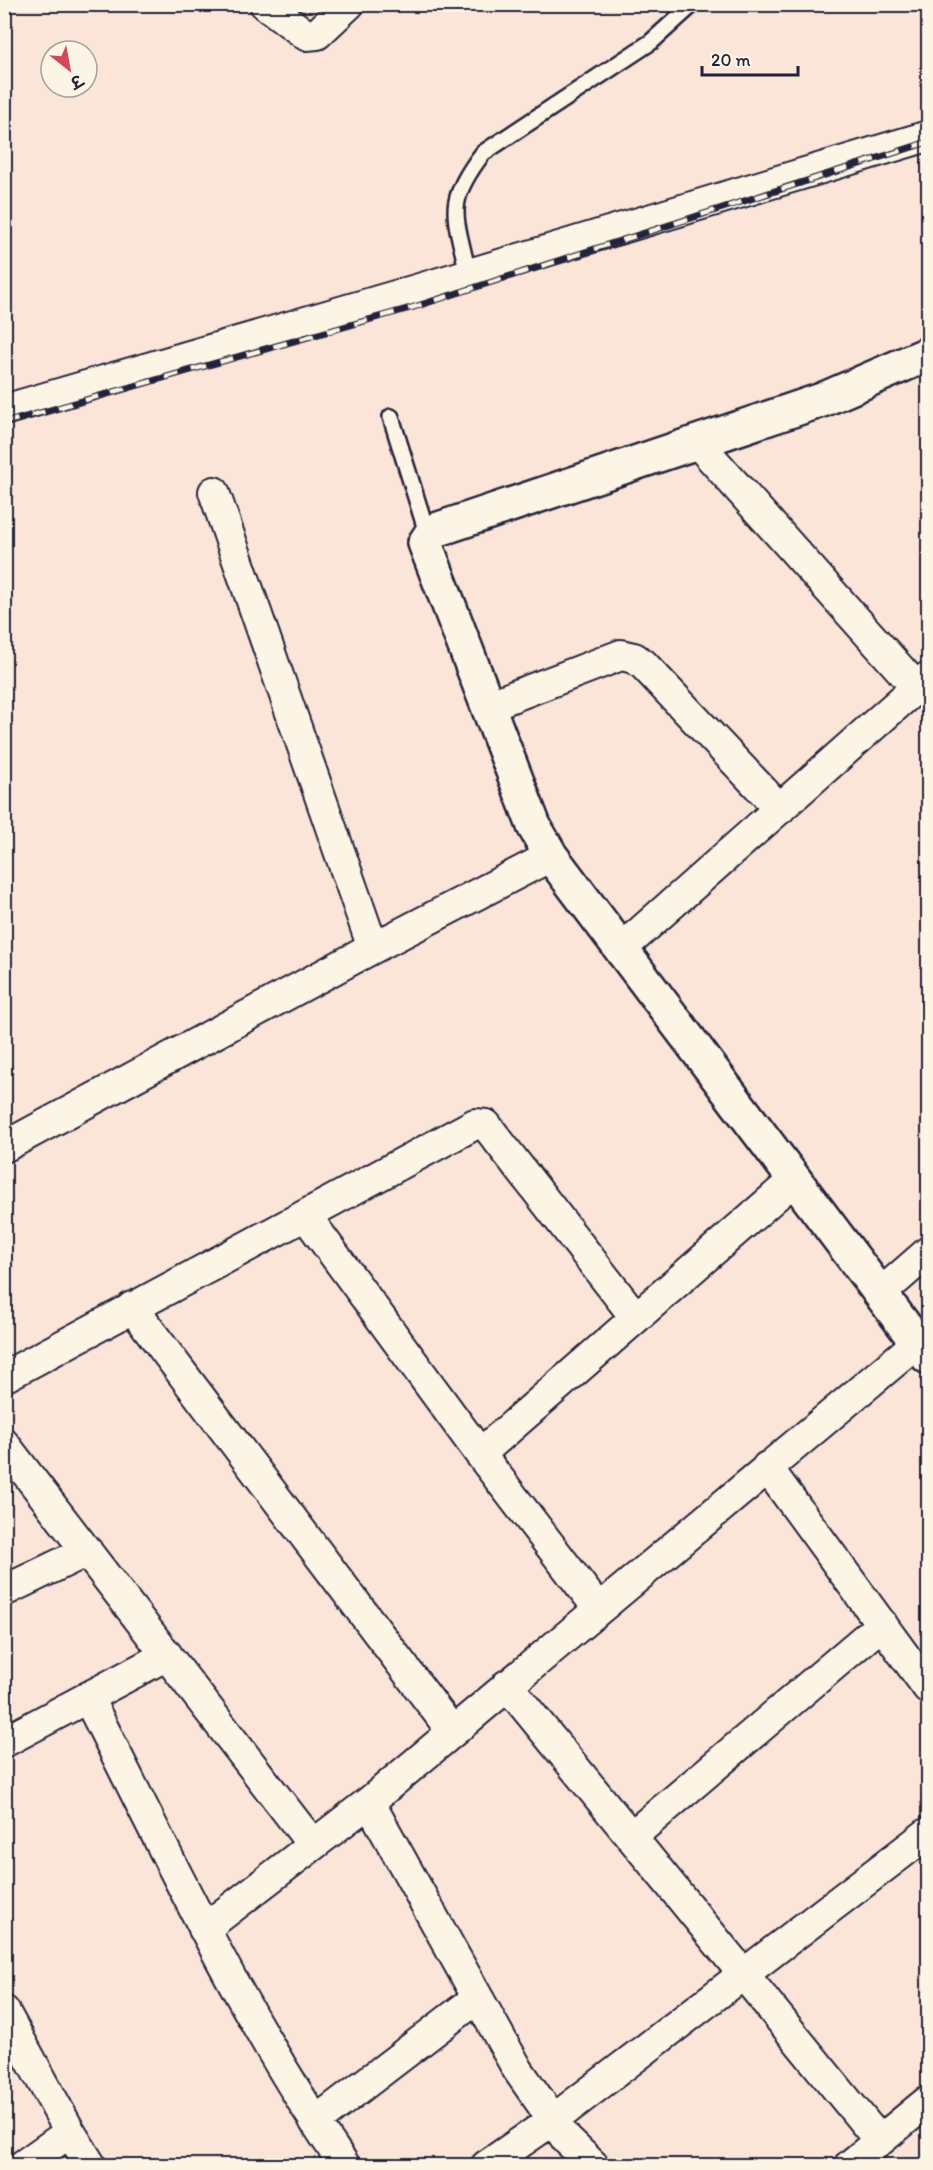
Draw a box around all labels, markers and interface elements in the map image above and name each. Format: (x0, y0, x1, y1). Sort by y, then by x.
north arrow (39, 39, 99, 99)
scale bar (702, 39, 798, 77)
text: 20 m (711, 49, 751, 71)
text: उ (66, 70, 88, 93)

